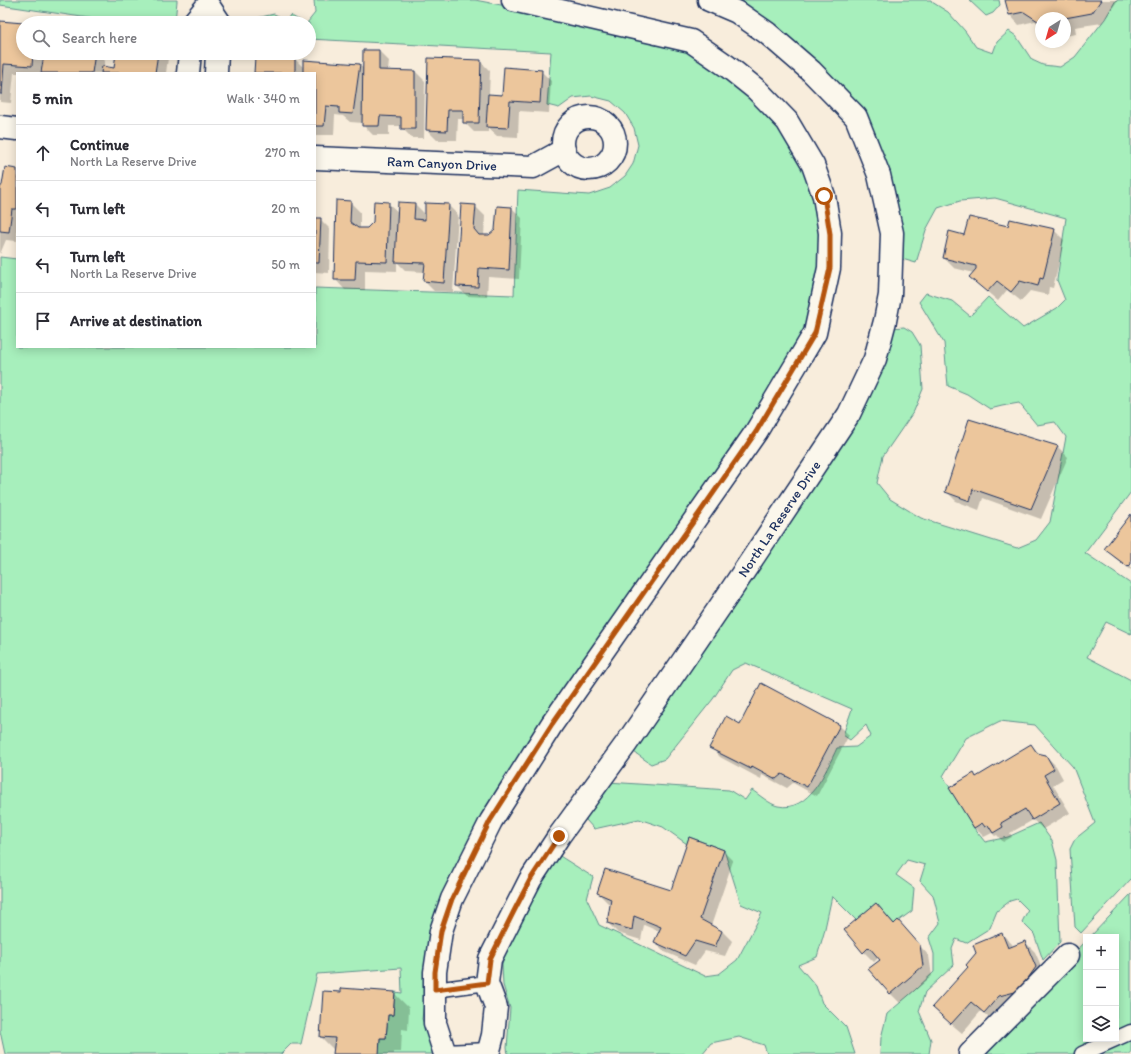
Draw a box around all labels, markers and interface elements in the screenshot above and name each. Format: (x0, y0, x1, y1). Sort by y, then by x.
north arrow (1035, 12, 1071, 48)
search box (16, 16, 316, 60)
icon: search (30, 27, 52, 49)
text: Search here (62, 29, 137, 47)
text: 5 min (32, 88, 72, 108)
text: Walk · 340 m (227, 91, 300, 106)
text: Continue (70, 136, 129, 154)
icon: ahead (32, 142, 54, 164)
text: 270 m (265, 145, 300, 160)
street label: Ram Canyon Drive (386, 153, 498, 175)
text: North La Reserve Drive (70, 154, 197, 169)
route start (815, 187, 833, 205)
icon: left (32, 198, 54, 220)
text: Turn left (70, 200, 125, 218)
text: 20 m (271, 201, 300, 216)
text: Turn left (70, 248, 125, 266)
icon: left (32, 254, 54, 276)
text: 50 m (271, 257, 300, 272)
text: North La Reserve Drive (70, 266, 197, 281)
icon: arrive (32, 310, 54, 332)
text: Arrive at destination (70, 312, 202, 330)
street label: North La Reserve Drive (734, 457, 825, 581)
route end (550, 827, 568, 845)
map controls (1083, 934, 1119, 1042)
button: + (1083, 934, 1119, 970)
button: − (1083, 970, 1119, 1006)
button: layers (1083, 1006, 1119, 1042)

